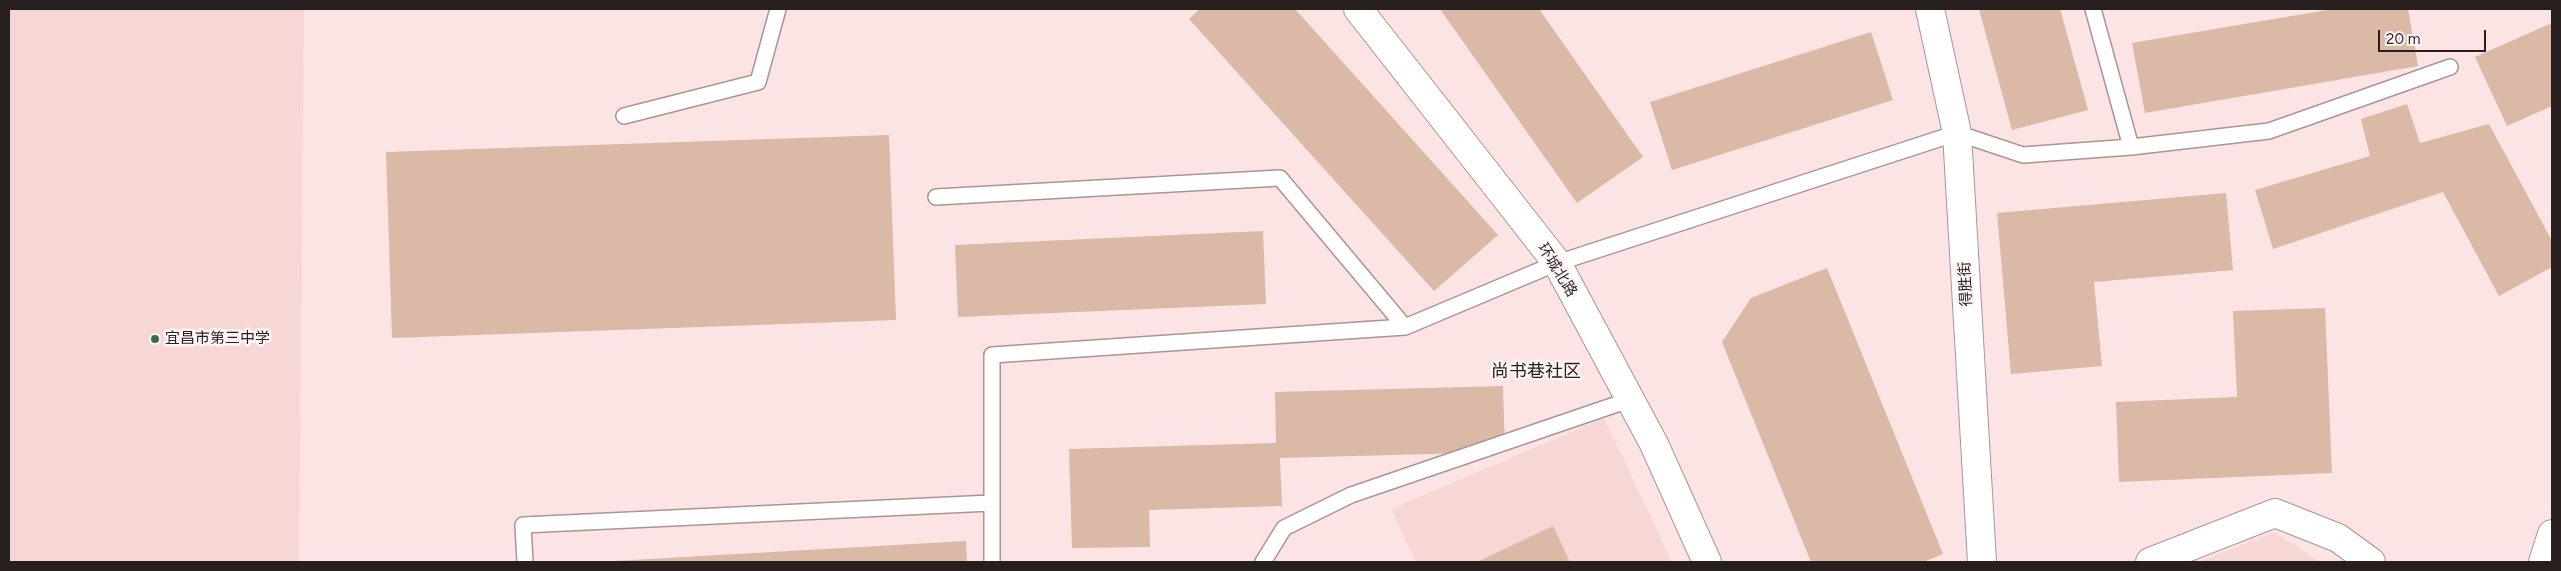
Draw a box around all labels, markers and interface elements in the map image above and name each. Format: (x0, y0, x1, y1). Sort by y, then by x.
scale bar (2381, 20, 2488, 52)
text: 20 m (2386, 30, 2420, 48)
street label: 环城北路 (1533, 240, 1581, 300)
street label: 得胜街 (1956, 261, 1976, 307)
place label: 宜昌市第三中学 (165, 330, 270, 348)
marker: 宜昌市第三中学 (149, 333, 161, 345)
district label: 尚书巷社区 (1491, 361, 1581, 383)

